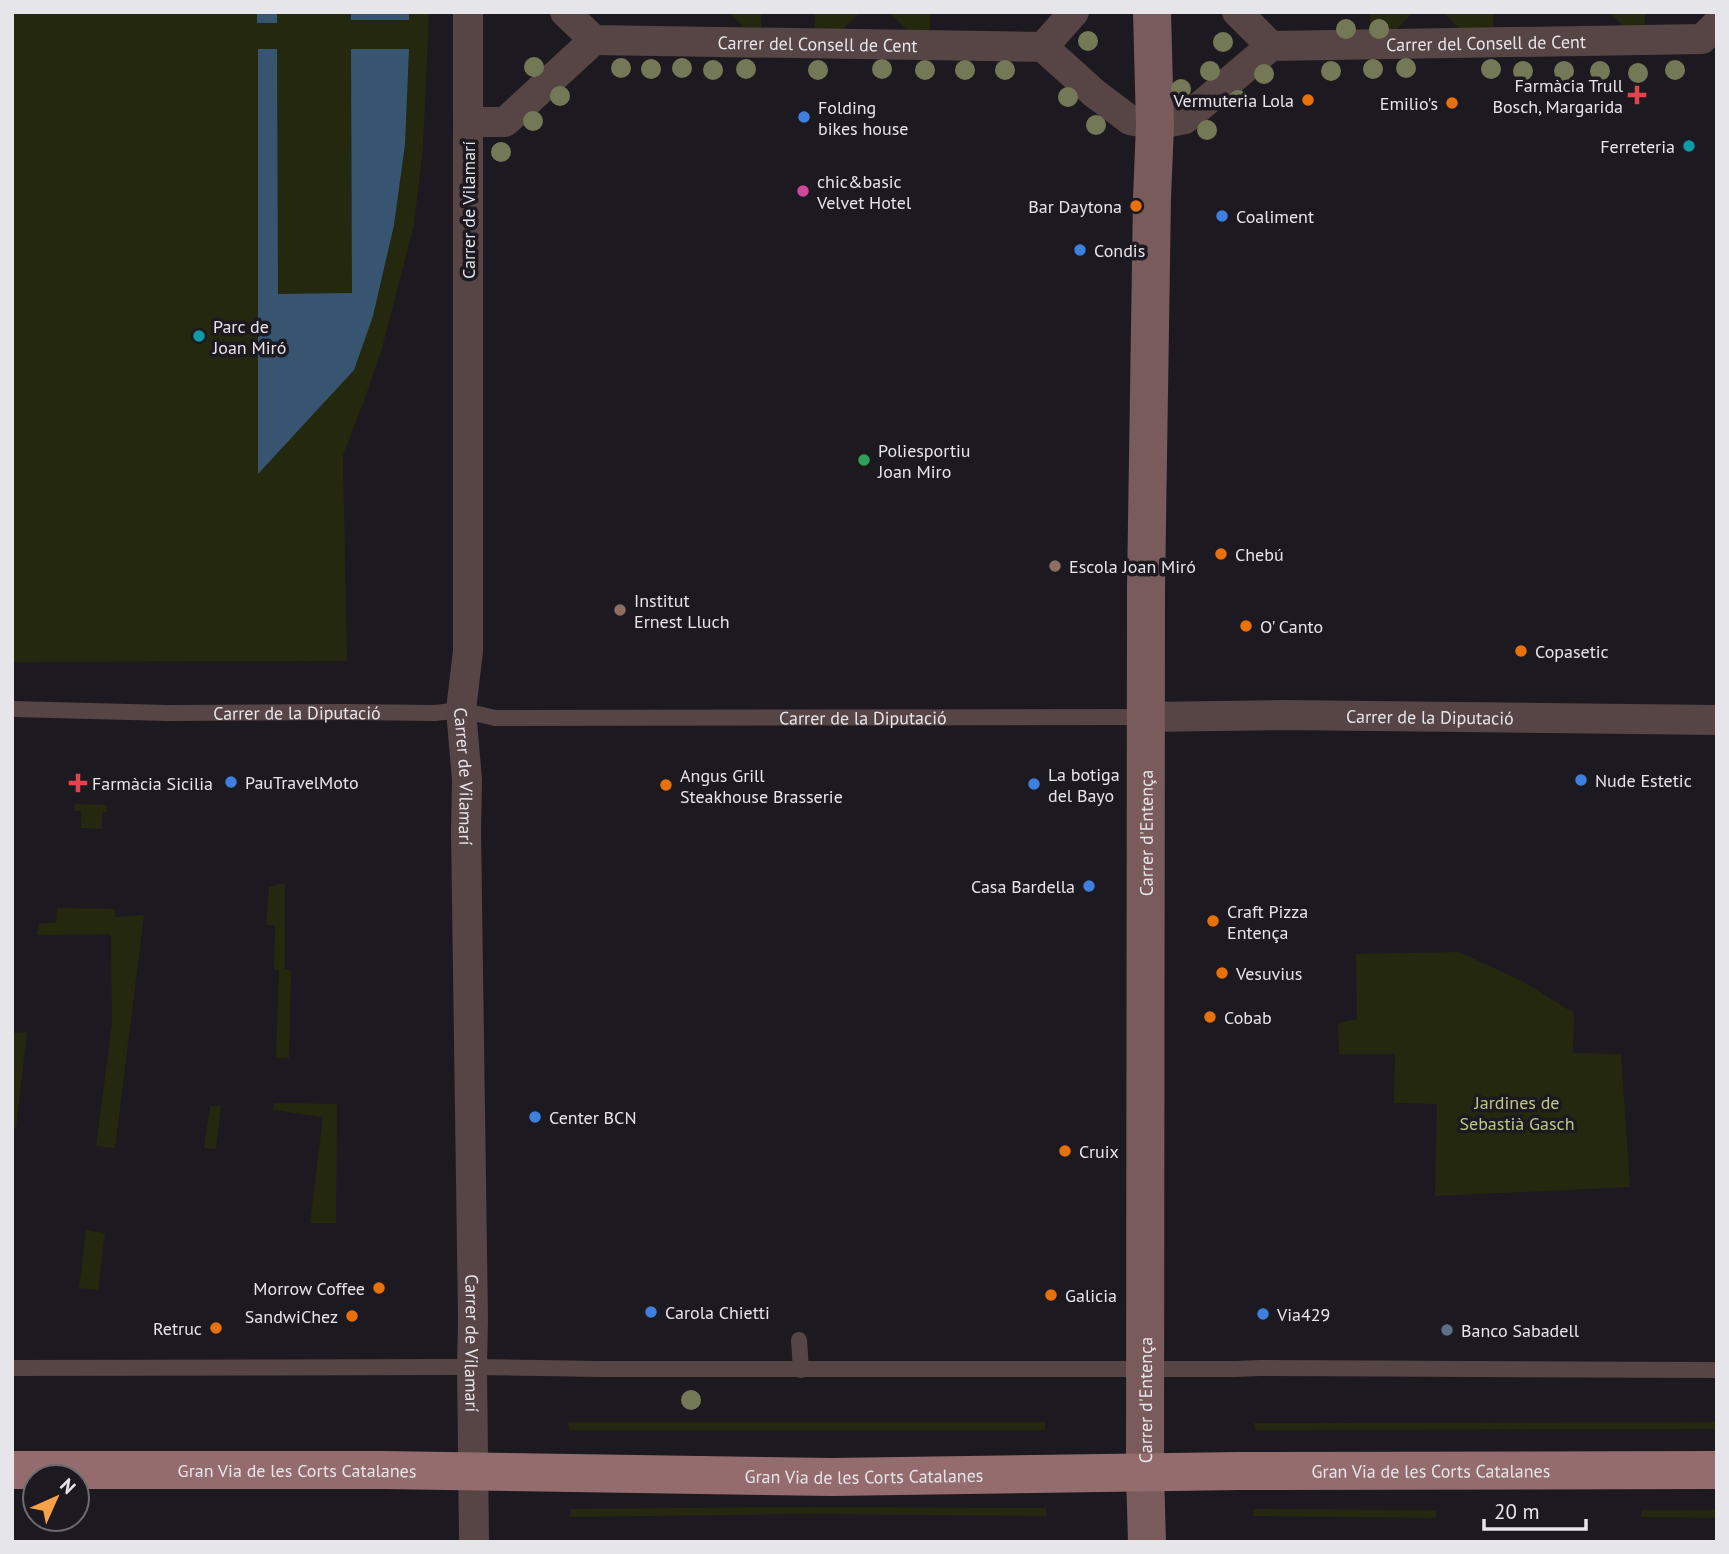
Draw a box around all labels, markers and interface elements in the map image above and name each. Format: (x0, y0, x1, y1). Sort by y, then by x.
street label: Carrer del Consell de Cent (1386, 29, 1586, 56)
street label: Carrer del Consell de Cent (718, 30, 918, 57)
place label: Farmàcia Trull Bosch, Margarida (1492, 74, 1624, 118)
marker: Farmàcia Trull Bosch, Margarida (1629, 87, 1645, 103)
place label: Vermuteria Lola (1172, 89, 1294, 112)
marker: Vermuteria Lola (1300, 92, 1316, 108)
place label: Emilio's (1380, 92, 1438, 115)
marker: Emilio's (1444, 95, 1460, 111)
place label: Folding bikes house (818, 96, 908, 140)
marker: Folding bikes house (796, 109, 812, 125)
place label: Ferreteria (1600, 135, 1675, 158)
marker: Ferreteria (1681, 138, 1697, 154)
street label: Carrer de Vilamarí (457, 141, 480, 279)
place label: chic&basic Velvet Hotel (816, 170, 912, 214)
marker: chic&basic Velvet Hotel (795, 183, 811, 199)
place label: Bar Daytona (1028, 195, 1122, 218)
marker: Bar Daytona (1128, 198, 1144, 214)
place label: Coaliment (1236, 205, 1314, 228)
marker: Coaliment (1214, 208, 1230, 224)
place label: Condis (1094, 239, 1145, 262)
marker: Condis (1072, 242, 1088, 258)
place label: Parc de Joan Miró (212, 315, 286, 359)
marker: Parc de Joan Miró (191, 328, 207, 344)
place label: Poliesportiu Joan Miro (877, 439, 971, 483)
marker: Poliesportiu Joan Miro (856, 452, 872, 468)
place label: Chebú (1235, 543, 1284, 566)
marker: Chebú (1213, 546, 1229, 562)
place label: Escola Joan Miró (1069, 555, 1196, 578)
marker: Escola Joan Miró (1047, 558, 1063, 574)
place label: Institut Ernest Lluch (634, 589, 729, 633)
marker: Institut Ernest Lluch (612, 602, 628, 618)
place label: O' Canto (1260, 615, 1323, 638)
marker: O' Canto (1238, 618, 1254, 634)
place label: Copasetic (1535, 640, 1609, 663)
marker: Copasetic (1513, 643, 1529, 659)
street label: Carrer de la Diputació (213, 700, 381, 724)
street label: Carrer de la Diputació (1346, 704, 1514, 729)
street label: Carrer de la Diputació (779, 706, 947, 729)
street label: Carrer de Vilamarí (449, 707, 479, 846)
place label: La botiga del Bayo (1048, 763, 1120, 807)
place label: Angus Grill Steakhouse Brasserie (680, 764, 843, 808)
place label: Nude Estetic (1595, 769, 1692, 792)
street label: Carrer d'Entença (1134, 770, 1157, 896)
place label: PauTravelMoto (245, 771, 359, 794)
place label: Farmàcia Sicilia (92, 772, 213, 795)
marker: Nude Estetic (1573, 772, 1589, 788)
marker: PauTravelMoto (223, 774, 239, 790)
marker: Farmàcia Sicilia (70, 775, 86, 791)
marker: La botiga del Bayo (1026, 776, 1042, 792)
marker: Angus Grill Steakhouse Brasserie (658, 777, 674, 793)
place label: Casa Bardella (971, 875, 1075, 898)
marker: Casa Bardella (1081, 878, 1097, 894)
place label: Craft Pizza Entença (1227, 900, 1308, 944)
marker: Craft Pizza Entença (1205, 913, 1221, 929)
place label: Vesuvius (1235, 962, 1302, 985)
marker: Vesuvius (1214, 965, 1230, 981)
place label: Cobab (1224, 1006, 1272, 1029)
marker: Cobab (1202, 1009, 1218, 1025)
park label: Jardines de Sebastià Gasch (1459, 1091, 1575, 1135)
place label: Center BCN (549, 1106, 637, 1129)
marker: Center BCN (527, 1109, 543, 1125)
place label: Cruix (1079, 1140, 1119, 1163)
marker: Cruix (1057, 1143, 1073, 1159)
street label: Carrer de Vilamarí (460, 1274, 485, 1413)
place label: Morrow Coffee (253, 1277, 365, 1300)
marker: Morrow Coffee (371, 1280, 387, 1296)
place label: Galicia (1065, 1284, 1117, 1307)
marker: Galicia (1043, 1287, 1059, 1303)
place label: Carola Chietti (665, 1301, 770, 1324)
place label: Via429 (1276, 1303, 1330, 1326)
marker: Carola Chietti (643, 1304, 659, 1320)
place label: SandwiChez (245, 1305, 338, 1328)
marker: Via429 (1255, 1306, 1271, 1322)
marker: SandwiChez (344, 1308, 360, 1324)
place label: Retruc (153, 1317, 202, 1340)
place label: Banco Sabadell (1461, 1319, 1580, 1342)
marker: Retruc (208, 1320, 224, 1336)
marker: Banco Sabadell (1439, 1322, 1455, 1338)
street label: Carrer d'Entença (1134, 1337, 1157, 1463)
street label: Gran Via de les Corts Catalanes (178, 1458, 417, 1482)
street label: Gran Via de les Corts Catalanes (1311, 1459, 1550, 1482)
north arrow (21, 1463, 91, 1533)
street label: Gran Via de les Corts Catalanes (744, 1463, 983, 1489)
text: N (55, 1473, 81, 1499)
scale bar (1484, 1488, 1586, 1532)
text: 20 m (1494, 1498, 1540, 1525)

